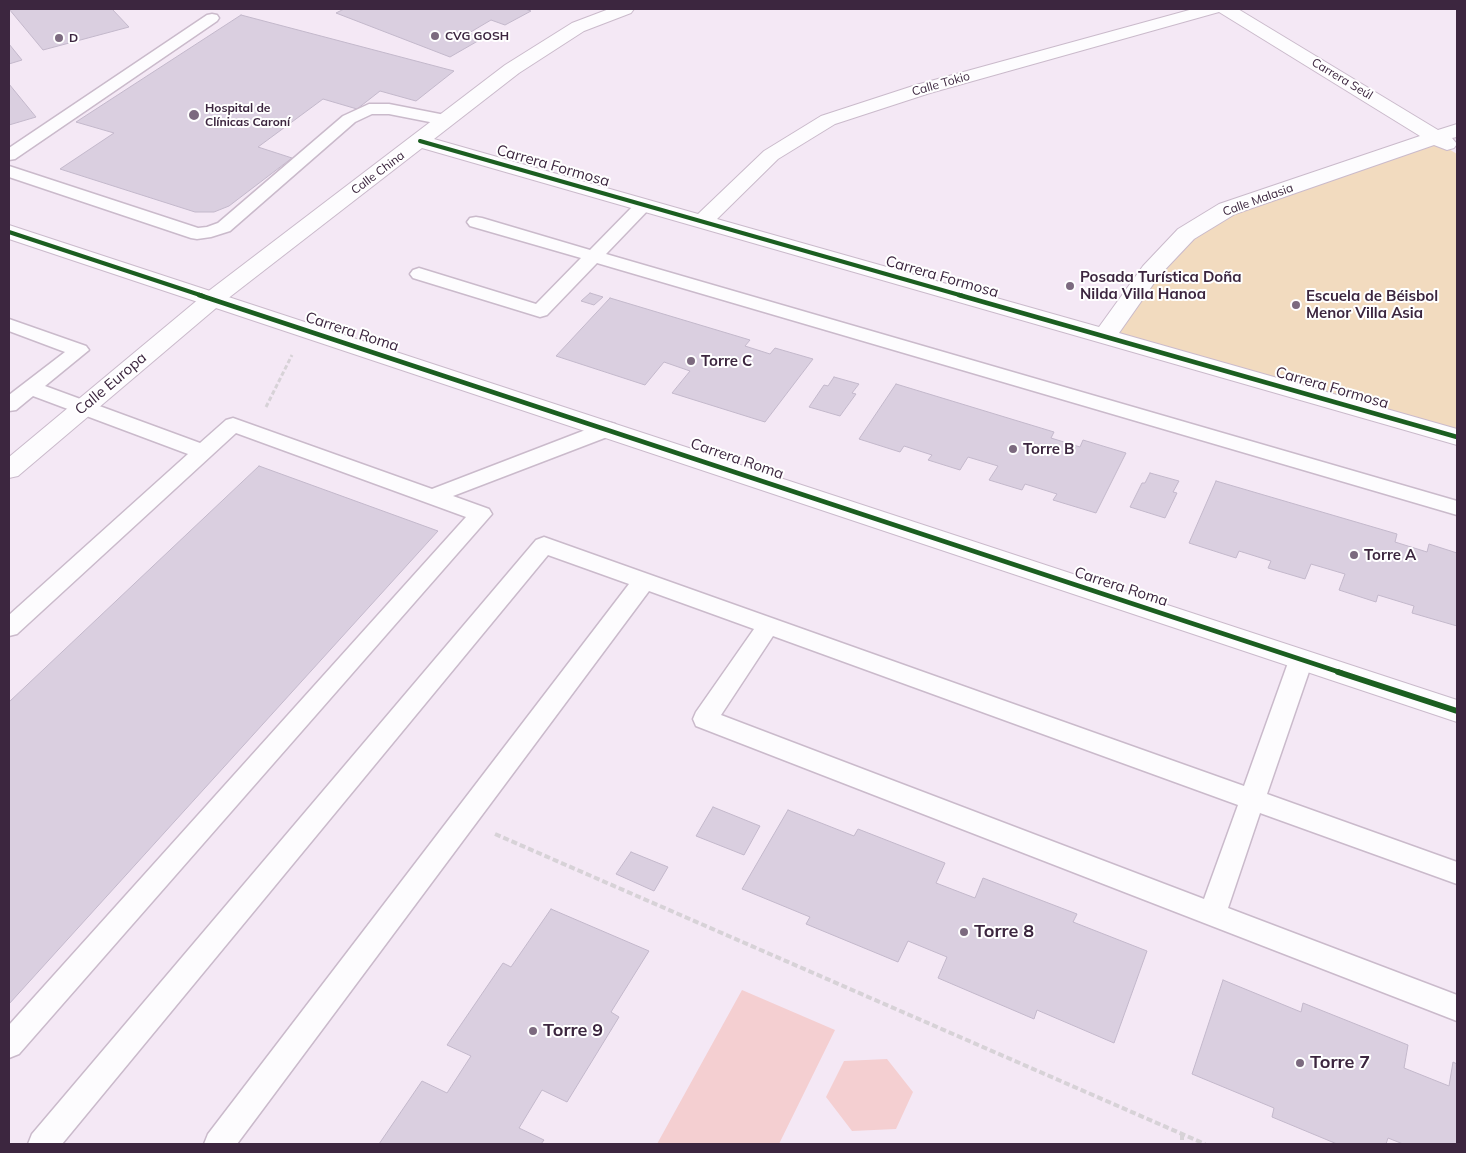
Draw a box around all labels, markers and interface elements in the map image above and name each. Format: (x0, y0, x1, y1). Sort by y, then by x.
place label: CVG GOSH (445, 29, 509, 43)
marker: CVG GOSH (429, 30, 441, 42)
place label: D (69, 31, 78, 45)
marker: D (53, 32, 65, 44)
street label: Carrera Seúl (1309, 55, 1375, 103)
street label: Calle Tokio (910, 69, 972, 99)
place label: Hospital de Clínicas Caroní (205, 101, 290, 129)
marker: Hospital de Clínicas Caroní (187, 108, 201, 122)
street label: Carrera Formosa (494, 141, 612, 191)
street label: Calle China (349, 148, 407, 198)
street label: Calle Malasia (1221, 181, 1295, 219)
street label: Carrera Formosa (883, 252, 1001, 302)
place label: Posada Turística Doña Nilda Villa Hanoa (1080, 268, 1242, 303)
marker: Posada Turística Doña Nilda Villa Hanoa (1064, 280, 1076, 292)
place label: Escuela de Béisbol Menor Villa Asia (1306, 287, 1438, 322)
marker: Escuela de Béisbol Menor Villa Asia (1290, 299, 1302, 311)
street label: Carrera Roma (303, 308, 401, 356)
street label: Calle Europa (72, 349, 150, 419)
place label: Torre C (701, 352, 752, 370)
marker: Torre C (685, 355, 697, 367)
street label: Carrera Formosa (1273, 363, 1391, 413)
street label: Carrera Roma (688, 435, 786, 483)
place label: Torre B (1023, 440, 1074, 458)
marker: Torre B (1007, 443, 1019, 455)
place label: Torre A (1364, 546, 1416, 564)
marker: Torre A (1348, 549, 1360, 561)
street label: Carrera Roma (1072, 563, 1170, 611)
place label: Torre 8 (974, 921, 1034, 943)
marker: Torre 8 (958, 926, 970, 938)
place label: Torre 9 (543, 1020, 603, 1042)
marker: Torre 9 (527, 1025, 539, 1037)
place label: Torre 7 (1310, 1052, 1370, 1074)
marker: Torre 7 (1294, 1057, 1306, 1069)

